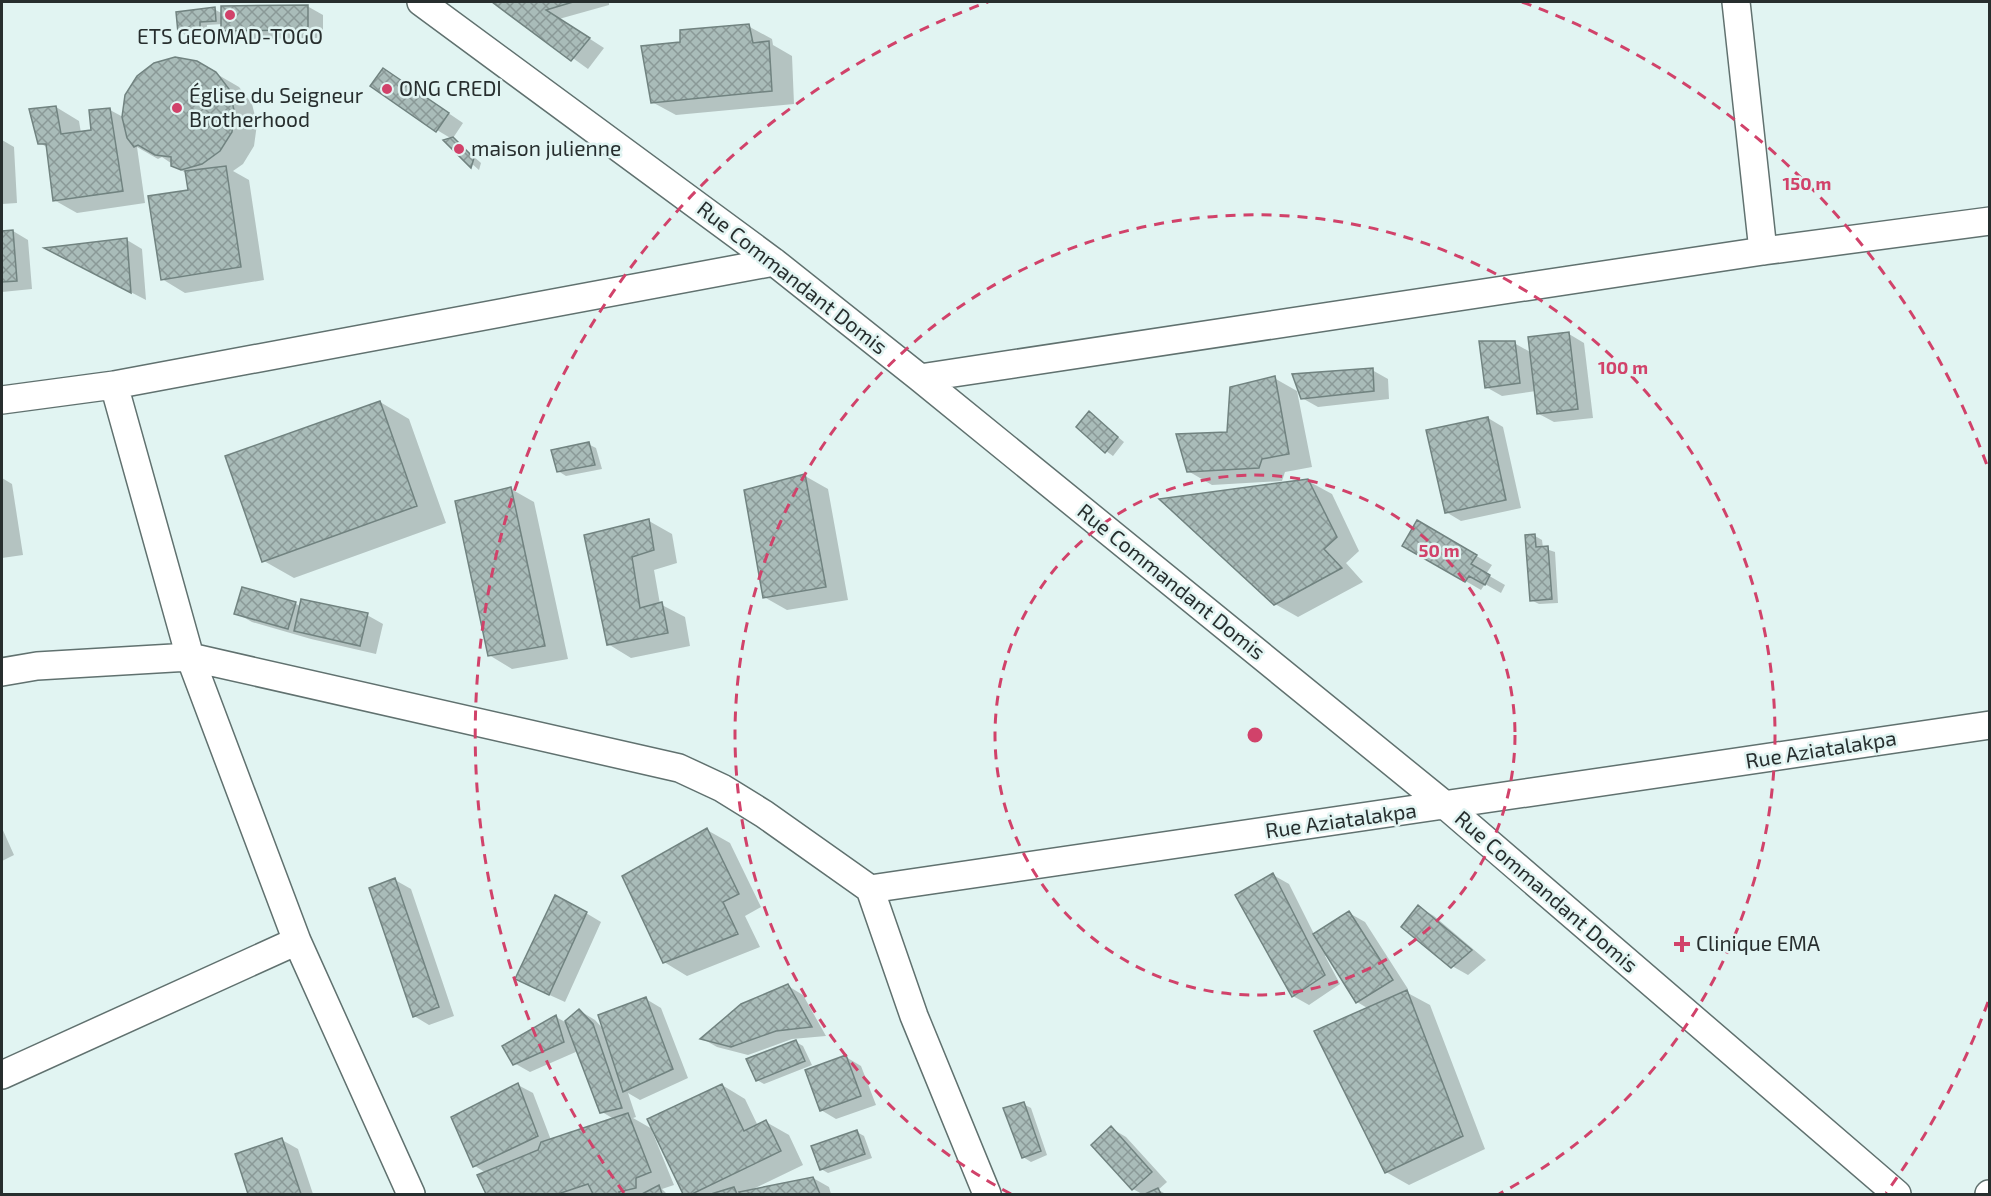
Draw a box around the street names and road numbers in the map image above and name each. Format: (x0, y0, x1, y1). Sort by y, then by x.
street label: Rue Commandant Domis (693, 195, 893, 359)
street label: Rue Commandant Domis (1073, 498, 1271, 664)
street label: Rue Aziatalakpa (1743, 724, 1898, 773)
street label: Rue Aziatalakpa (1263, 797, 1418, 843)
street label: Rue Commandant Domis (1451, 805, 1643, 977)

